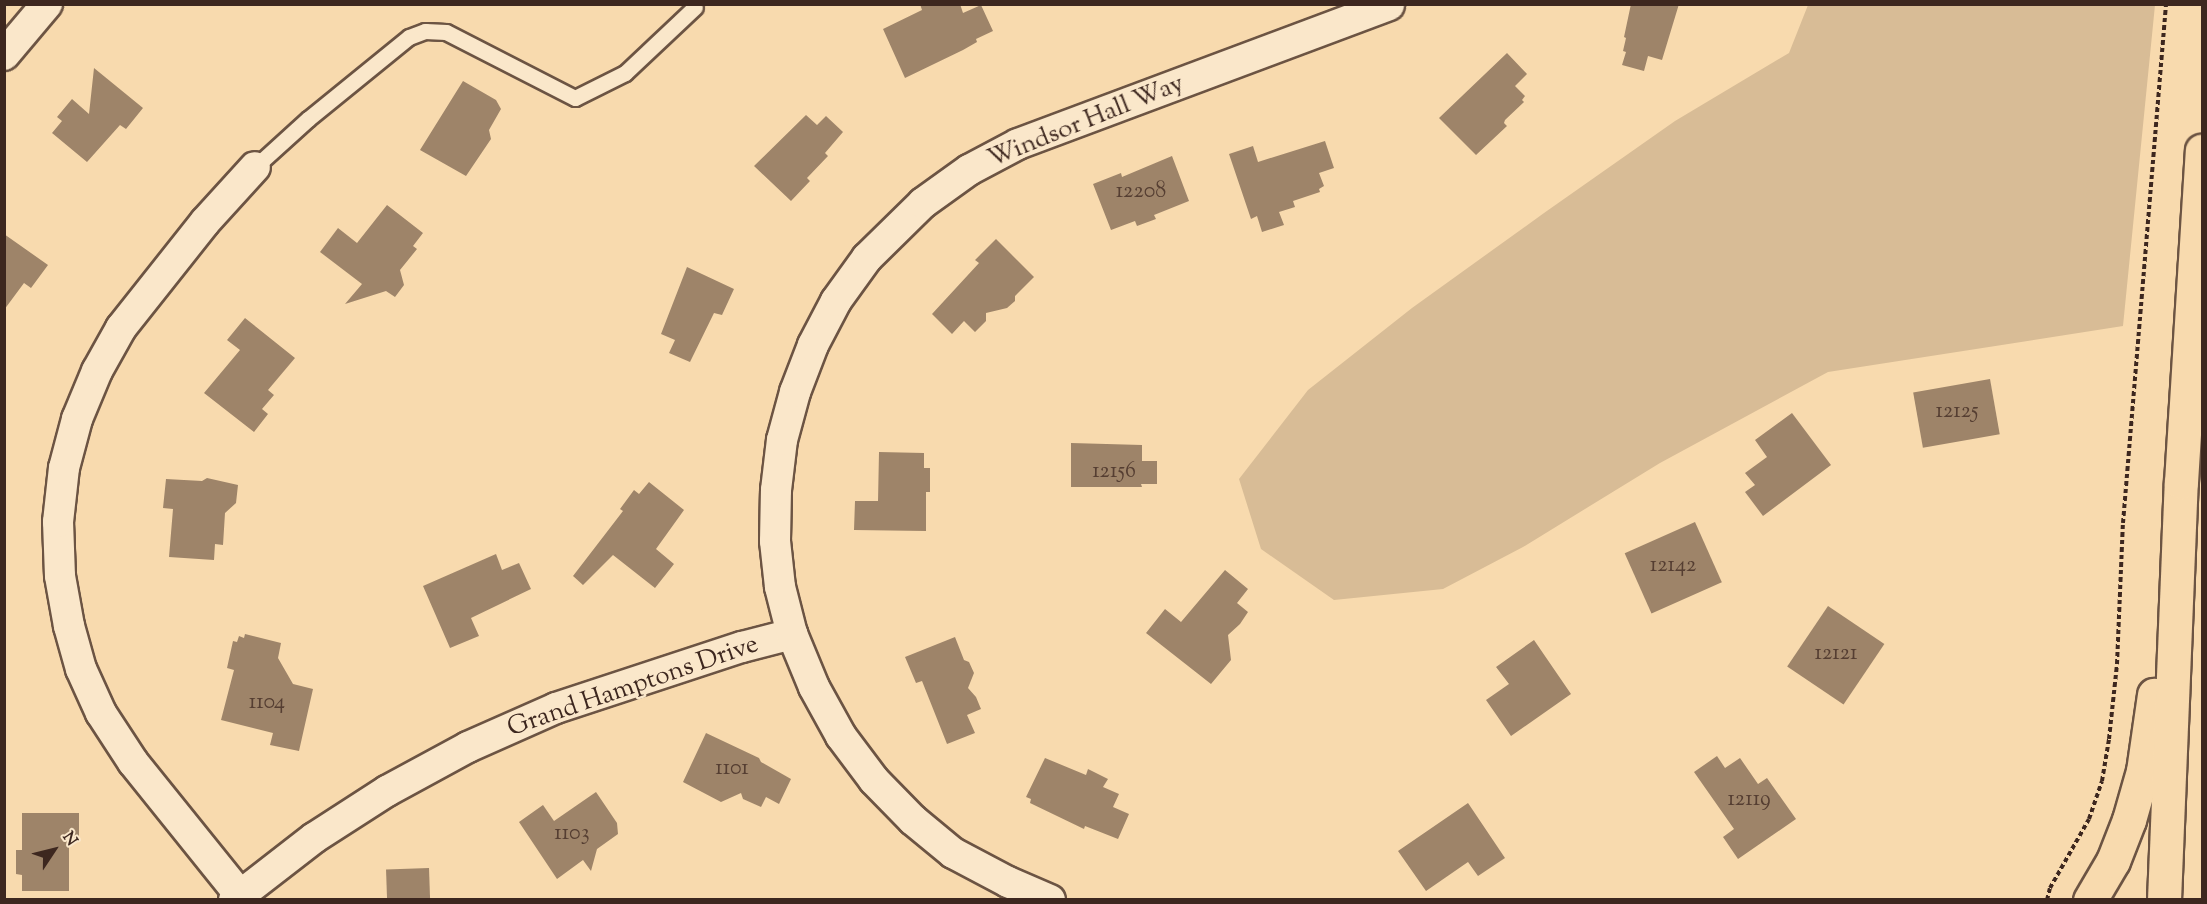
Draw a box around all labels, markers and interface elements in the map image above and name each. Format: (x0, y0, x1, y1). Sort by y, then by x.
street label: Windsor Hall Way (983, 68, 1189, 176)
house number: 12208 (1116, 180, 1166, 206)
house number: 12125 (1935, 400, 1979, 426)
house number: 12156 (1092, 460, 1136, 486)
house number: 12142 (1650, 554, 1696, 580)
street label: Grand Hamptons Drive (503, 629, 763, 745)
house number: 12121 (1814, 642, 1858, 668)
house number: 1104 (249, 691, 285, 717)
house number: 1101 (715, 757, 749, 783)
house number: 12119 (1727, 788, 1771, 814)
north arrow (24, 820, 84, 880)
house number: 1103 (554, 822, 590, 848)
text: N (56, 828, 82, 851)

